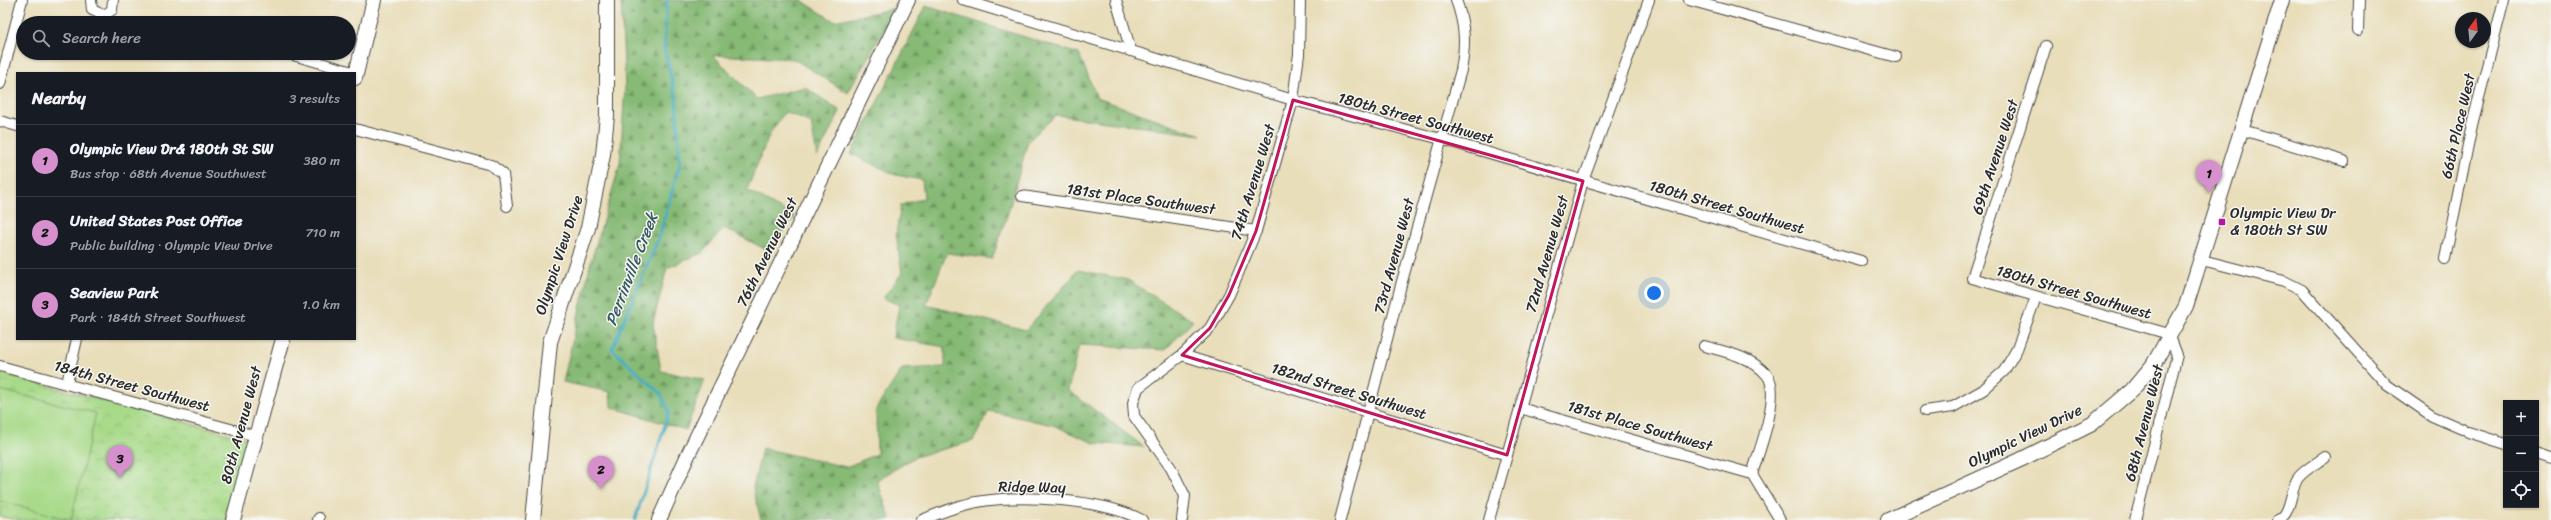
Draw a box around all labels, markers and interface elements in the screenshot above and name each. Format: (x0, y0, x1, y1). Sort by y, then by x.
north arrow (2455, 12, 2491, 48)
search box (16, 16, 356, 60)
text: Search here (62, 25, 141, 51)
icon: search (30, 27, 52, 49)
street label: 66th Place West (2433, 70, 2483, 181)
text: Nearby (32, 83, 86, 113)
street label: 180th Street Southwest (1335, 85, 1497, 151)
text: 3 results (289, 87, 340, 110)
street label: 69th Avenue West (1964, 95, 2026, 218)
street label: 74th Avenue West (1223, 120, 1283, 243)
text: Olympic View Dr& 180th St SW (70, 136, 273, 162)
text: 1 (42, 149, 48, 172)
text: 380 m (303, 149, 340, 172)
pin: 1 (2196, 160, 2222, 193)
text: Bus stop · 68th Avenue Southwest (70, 162, 267, 185)
street label: 180th Street Southwest (1646, 172, 1808, 242)
street label: 181st Place Southwest (1065, 176, 1218, 222)
street label: 72nd Avenue West (1518, 191, 1576, 316)
street label: Olympic View Drive (527, 192, 591, 318)
street label: 76th Avenue West (729, 192, 805, 311)
street label: 73rd Avenue West (1366, 194, 1422, 317)
place label: Olympic View Dr & 180th St SW (2230, 200, 2336, 243)
water label: Perrinville Creek (597, 206, 667, 330)
text: United States Post Office (70, 208, 242, 234)
marker: Olympic View Dr & 180th St SW (2217, 217, 2227, 227)
text: 2 (41, 221, 49, 244)
text: 710 m (305, 221, 340, 244)
text: Public building · Olympic View Drive (70, 234, 273, 257)
street label: 180th Street Southwest (1993, 257, 2155, 327)
text: Seaview Park (70, 280, 159, 306)
your location (1644, 283, 1664, 303)
text: 3 (41, 293, 49, 316)
text: 1.0 km (302, 293, 340, 316)
text: Park · 184th Street Southwest (70, 306, 246, 329)
street label: 184th Street Southwest (51, 353, 213, 419)
street label: 182nd Street Southwest (1268, 355, 1430, 427)
street label: 68th Avenue West (2117, 361, 2171, 484)
street label: 80th Avenue West (213, 362, 269, 487)
street label: 181st Place Southwest (1565, 393, 1716, 459)
street label: Olympic View Drive (1963, 397, 2087, 475)
map controls (2503, 400, 2539, 508)
button: + (2503, 400, 2539, 436)
button: − (2503, 436, 2539, 472)
pin: 3 (107, 445, 133, 478)
pin: 2 (588, 456, 614, 489)
button: locate (2503, 472, 2539, 508)
street label: Ridge Way (998, 473, 1066, 501)

